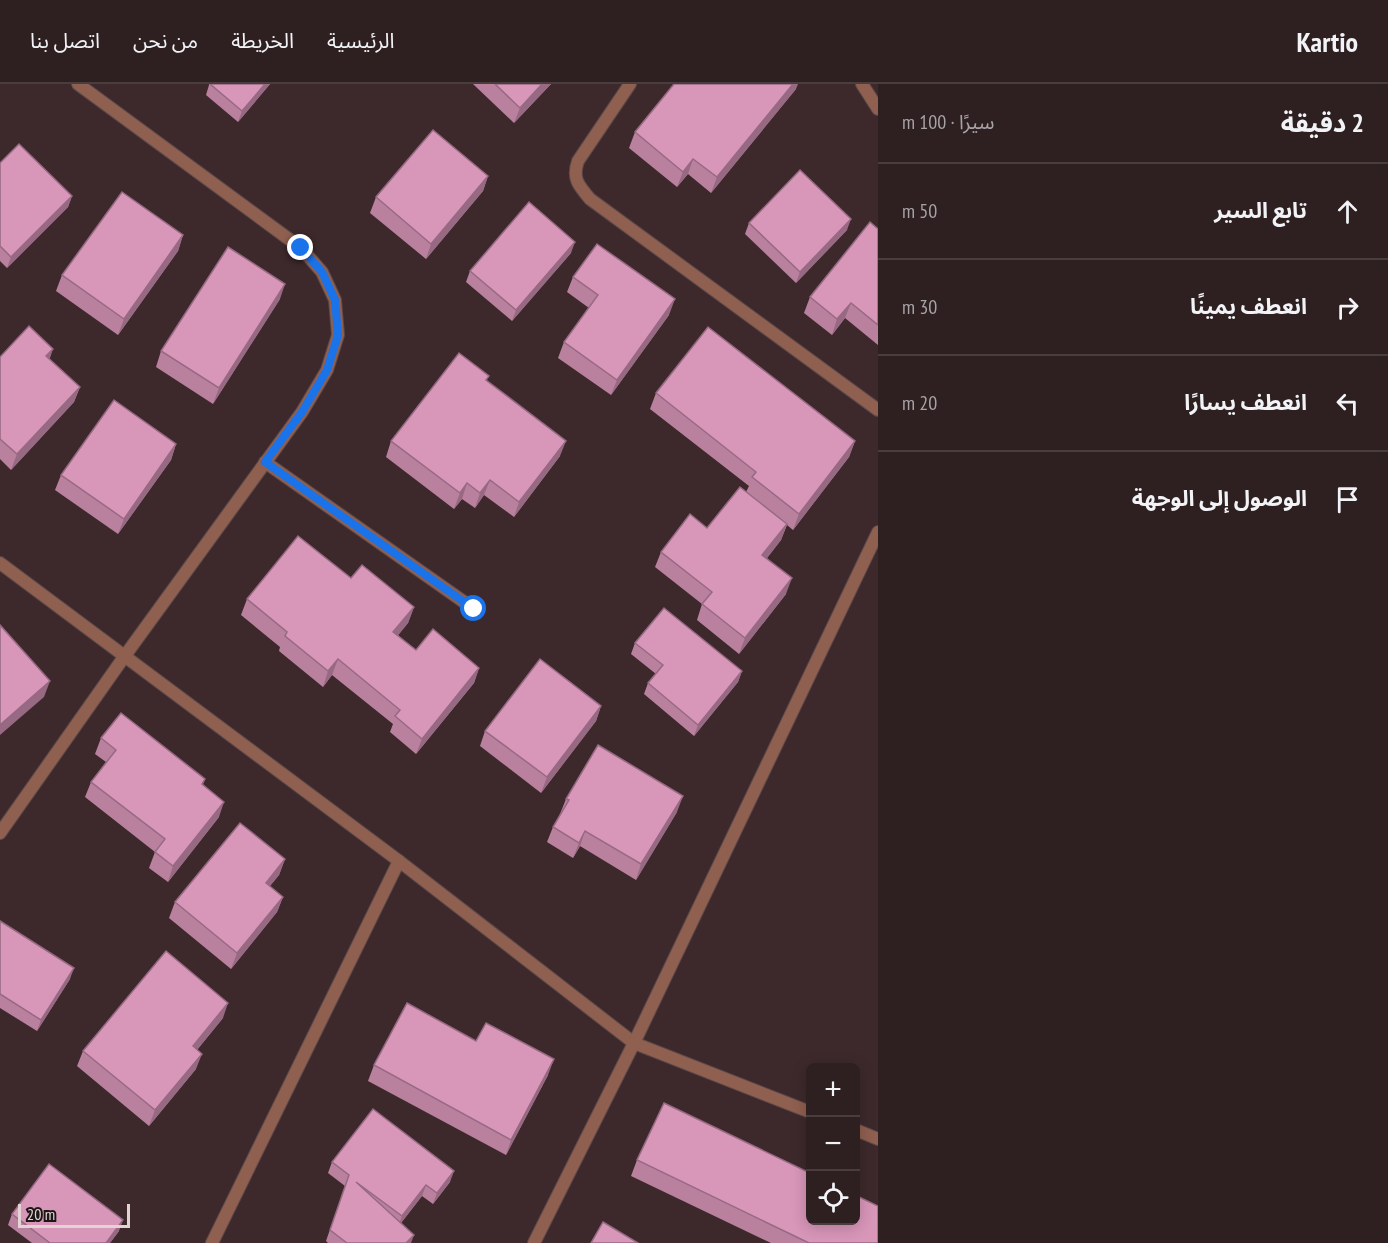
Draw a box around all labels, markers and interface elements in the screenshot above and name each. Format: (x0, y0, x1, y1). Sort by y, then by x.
text: Kartio (1296, 23, 1358, 60)
text: اتصل بنا (30, 27, 100, 54)
text: من نحن (133, 27, 198, 54)
text: الخريطة (231, 27, 294, 54)
text: الرئيسية (327, 27, 395, 54)
text: 2 دقيقة (1281, 106, 1364, 139)
text: سيرًا · 100 m (902, 109, 994, 135)
icon: ahead (1331, 195, 1364, 228)
text: تابع السير (1214, 196, 1307, 224)
text: 50 m (902, 198, 937, 224)
route end (287, 234, 313, 260)
icon: right (1331, 291, 1364, 324)
text: انعطف يمينًا (1190, 292, 1307, 320)
text: 30 m (902, 294, 937, 320)
icon: left (1331, 387, 1364, 420)
text: انعطف يسارًا (1184, 388, 1307, 416)
text: 20 m (902, 390, 937, 416)
icon: arrive (1331, 483, 1364, 516)
text: الوصول إلى الوجهة (1132, 484, 1307, 512)
route start (460, 595, 486, 621)
map controls (806, 1063, 860, 1225)
button: + (806, 1063, 860, 1117)
button: − (806, 1117, 860, 1171)
button: locate (806, 1171, 860, 1225)
scale bar (18, 1201, 130, 1228)
text: 20 m (27, 1204, 55, 1224)

